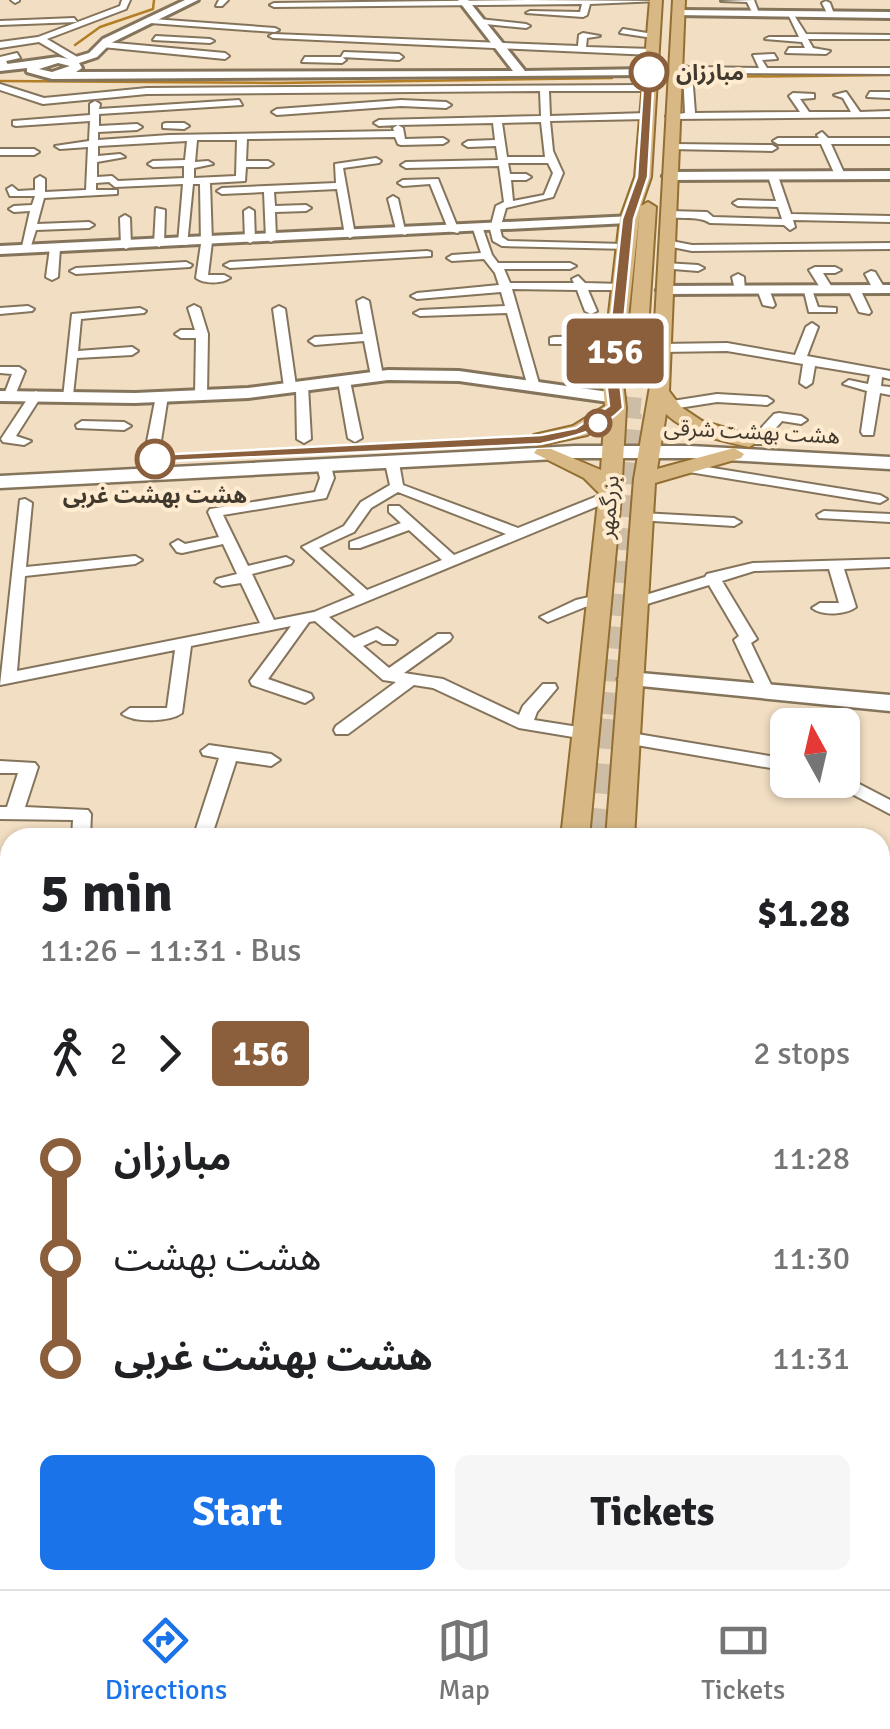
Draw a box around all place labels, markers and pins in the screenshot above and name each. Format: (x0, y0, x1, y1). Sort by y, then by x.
marker: مبارزان (630, 53, 668, 91)
place label: مبارزان (676, 59, 744, 86)
unlabelled marker (585, 410, 611, 436)
marker: هشت بهشت غربی (136, 440, 174, 478)
place label: هشت بهشت غربی (63, 482, 247, 509)

